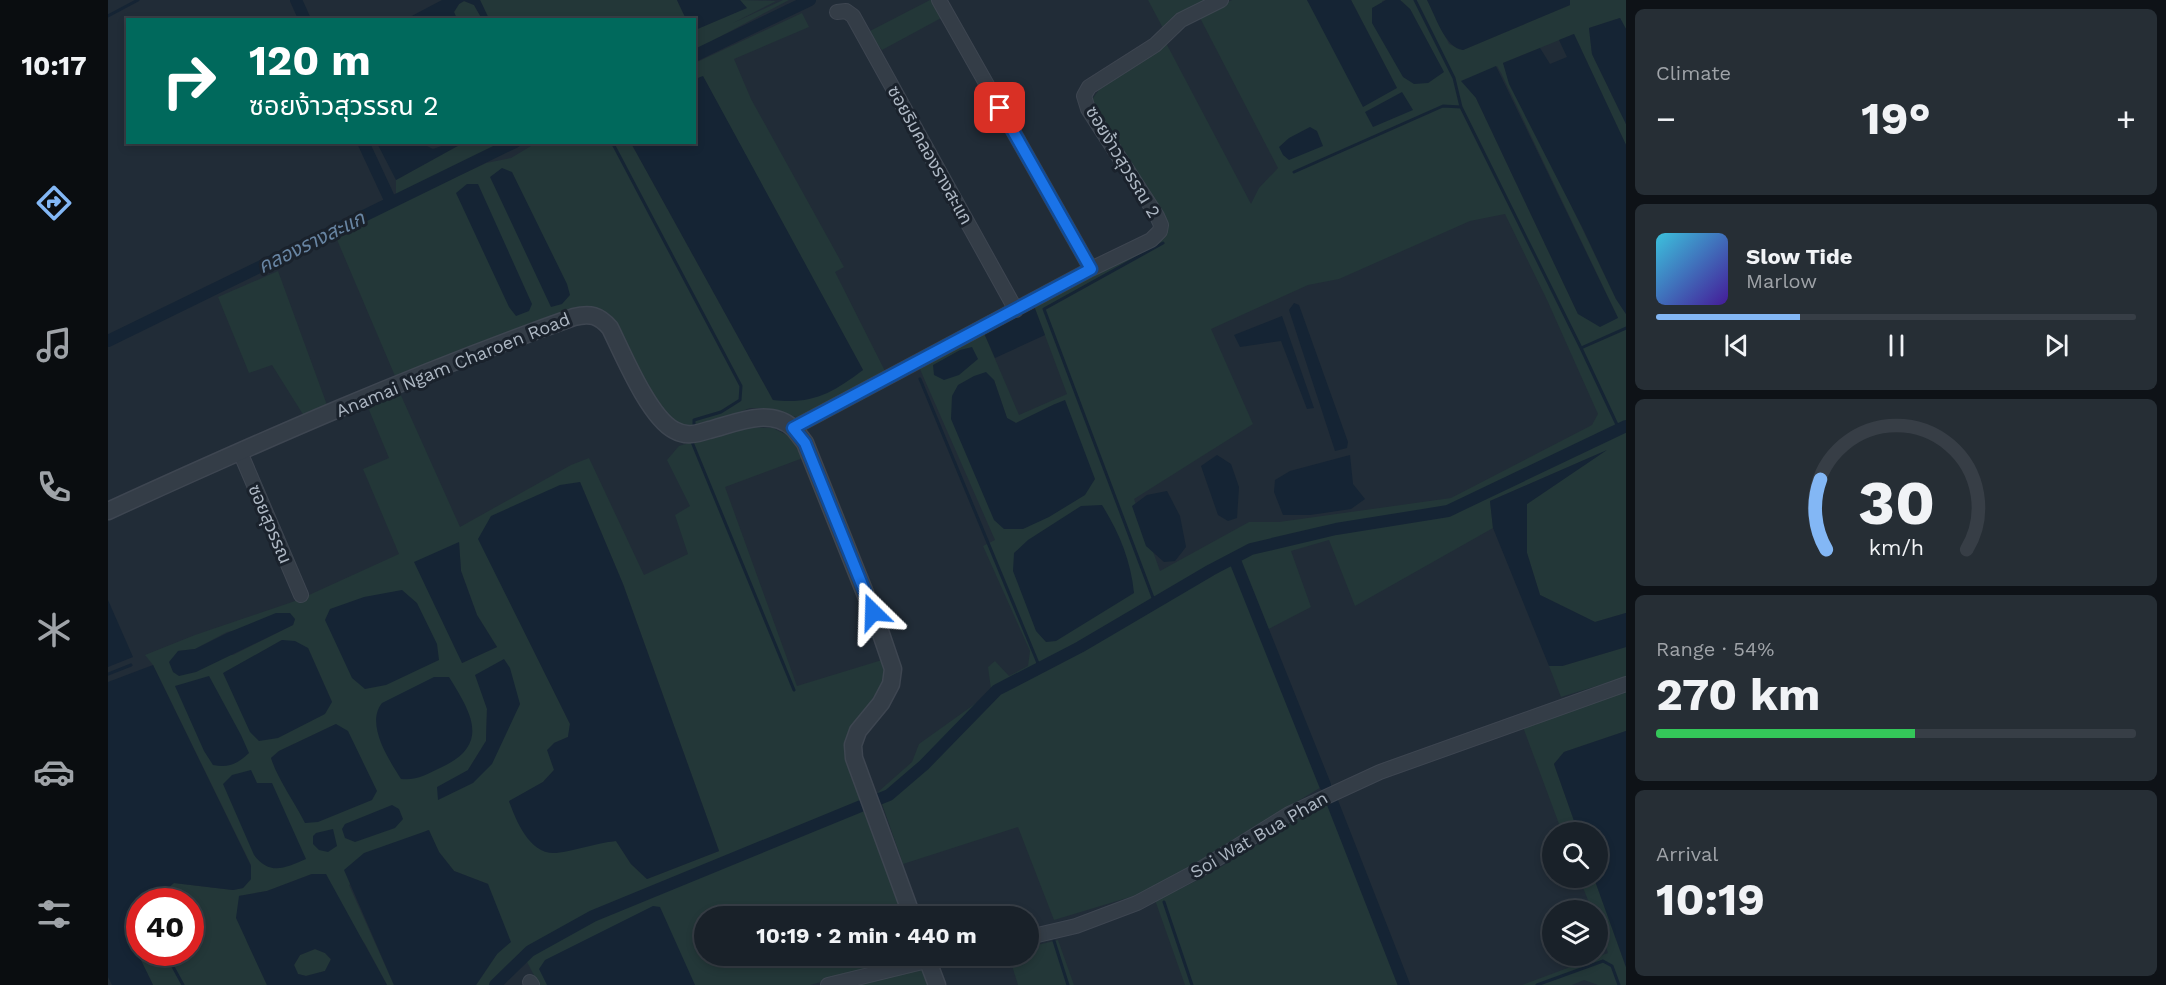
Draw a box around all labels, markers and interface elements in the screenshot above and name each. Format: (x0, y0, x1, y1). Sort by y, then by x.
text: 120 m (249, 36, 371, 85)
icon: right (150, 42, 228, 120)
text: 10:17 (21, 50, 87, 82)
text: Climate (1656, 61, 1731, 85)
street label: ซอยริมคลองรางสะแก (884, 82, 977, 228)
pin (974, 82, 1025, 133)
text: ซอยง้าวสุวรรณ 2 (249, 90, 439, 122)
icon: arrive (983, 91, 1016, 124)
text: 19° (1861, 92, 1931, 145)
text: − (1656, 99, 1676, 138)
text: + (2116, 99, 2136, 138)
street label: ซอยง้าวสุวรรณ 2 (1081, 102, 1165, 222)
icon: directions (33, 182, 75, 224)
water label: คลองรางสะแก (254, 205, 369, 278)
text: Slow Tide (1746, 244, 1853, 269)
text: Marlow (1746, 269, 1817, 293)
street label: Anamai Ngam Charoen Road (333, 308, 573, 421)
icon: music (33, 324, 75, 366)
icon: previous (1720, 329, 1753, 362)
icon: pause (1880, 329, 1913, 362)
icon: next (2040, 329, 2073, 362)
icon: phone (33, 466, 75, 508)
text: 30 (1857, 466, 1935, 539)
street label: ซอยสุวรรณ (243, 481, 297, 567)
text: km/h (1868, 535, 1924, 560)
position arrow (841, 580, 905, 644)
icon: climate (33, 609, 75, 651)
text: Range · 54% (1656, 637, 1774, 661)
text: 270 km (1656, 668, 1820, 721)
icon: car (33, 751, 75, 793)
street label: Soi Wat Bua Phan (1186, 787, 1331, 882)
map controls (1542, 822, 1608, 966)
button: search (1542, 822, 1608, 888)
text: Arrival (1656, 842, 1718, 866)
text: 10:19 (1656, 873, 1765, 926)
speed limit sign: 40 (126, 888, 204, 966)
icon: filters (33, 893, 75, 935)
button: layers (1542, 900, 1608, 966)
text: 10:19 · 2 min · 440 m (756, 923, 977, 948)

